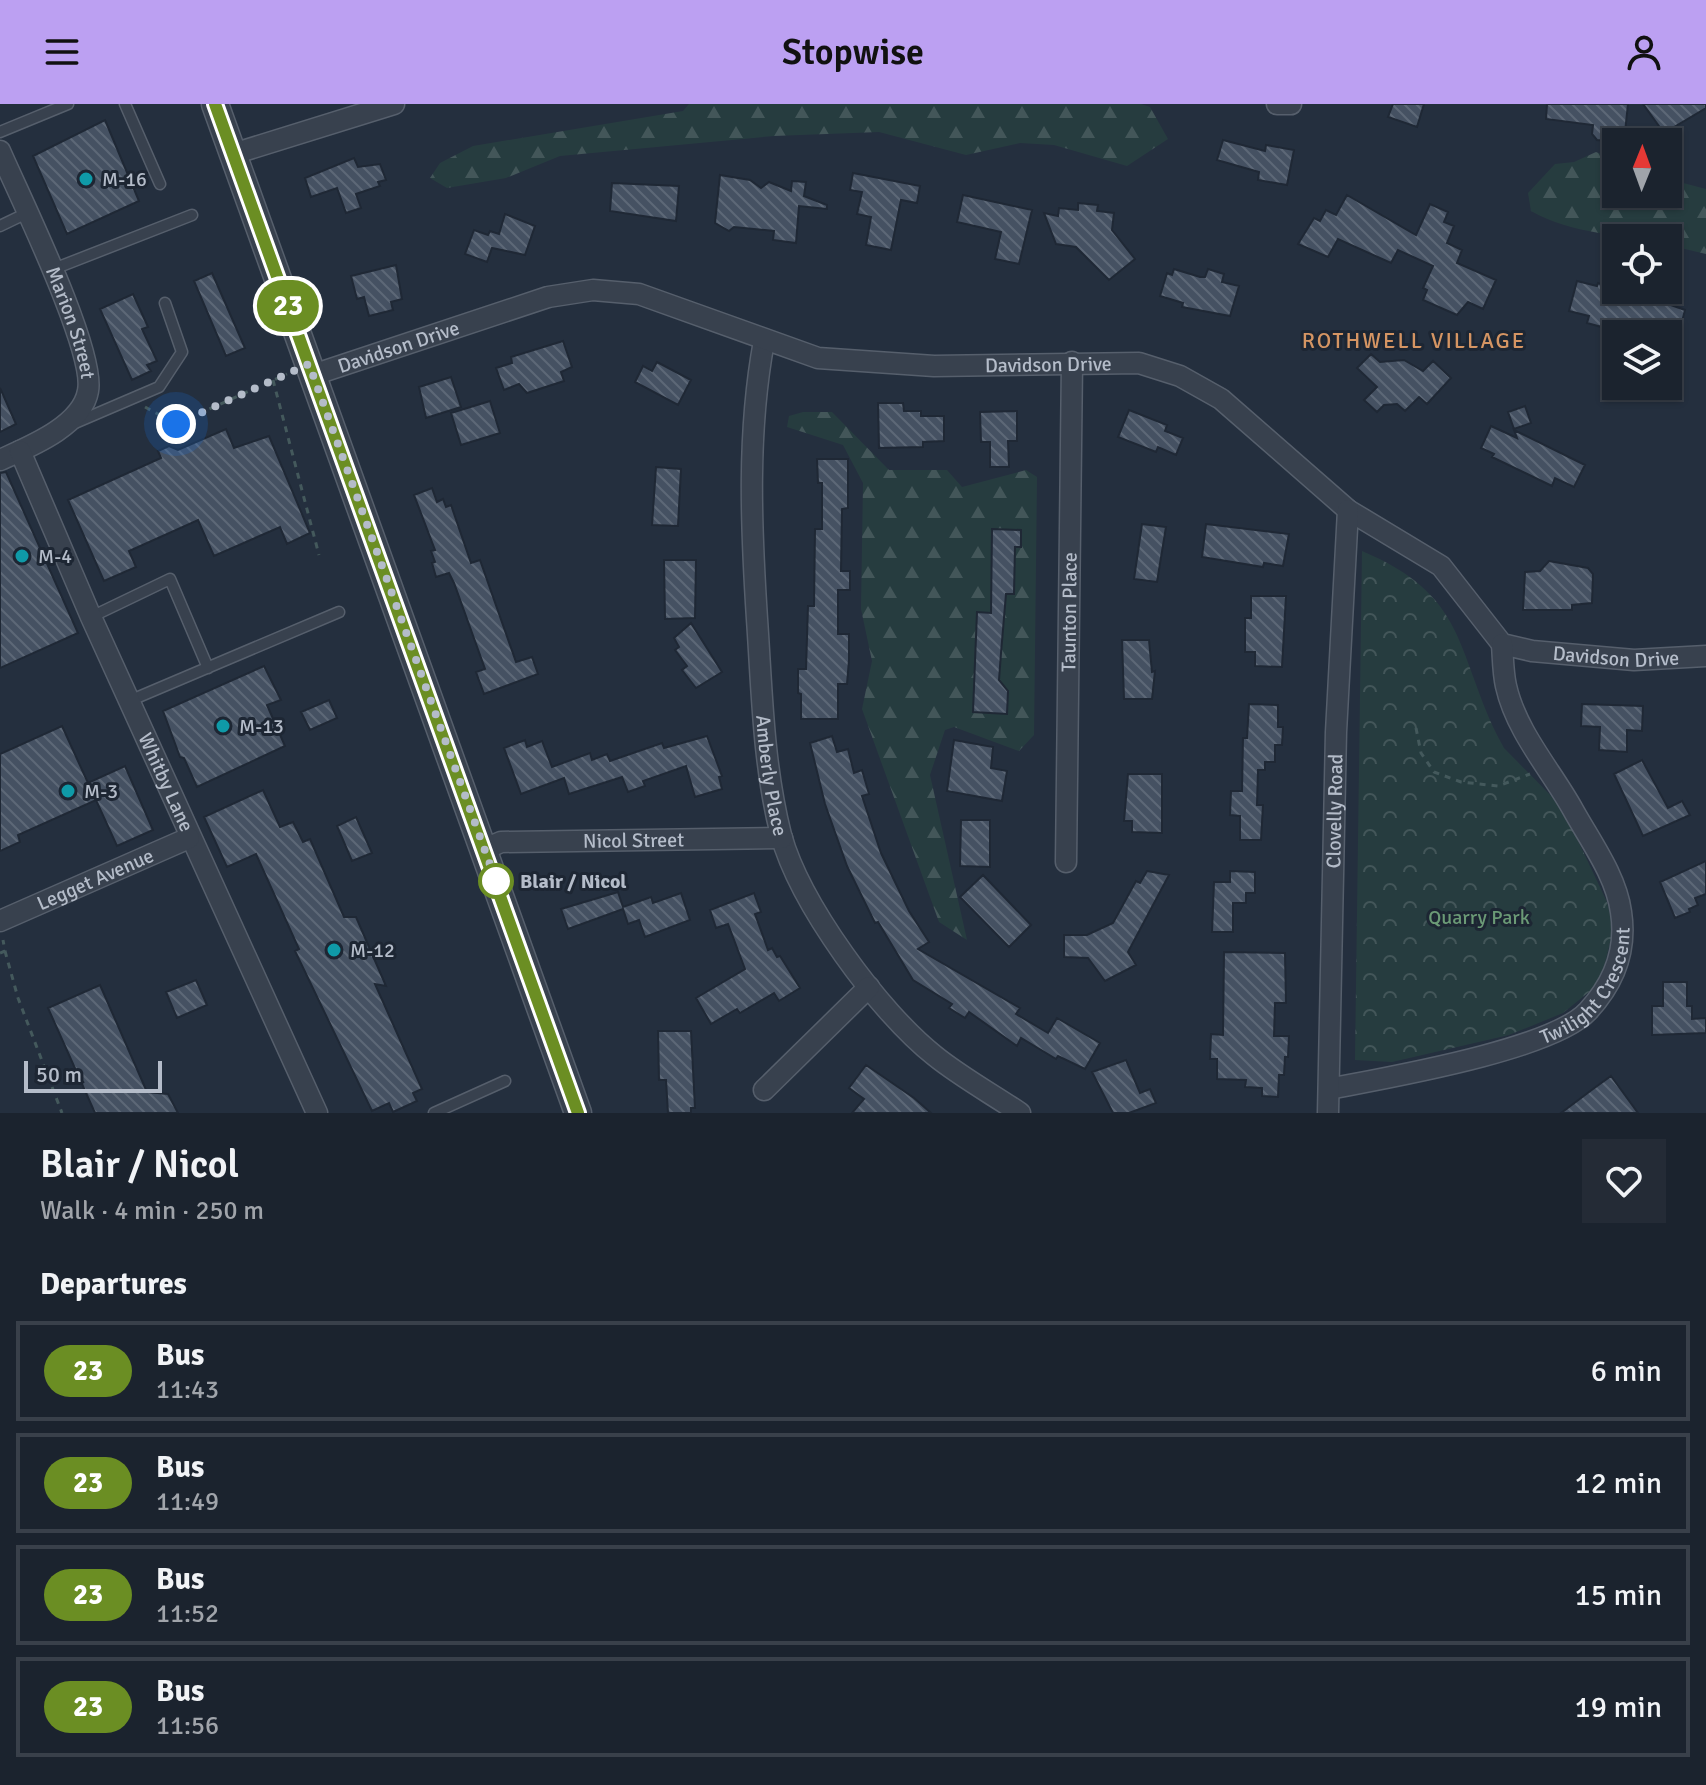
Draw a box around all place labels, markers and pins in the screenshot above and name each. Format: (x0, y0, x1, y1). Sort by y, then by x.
place label: M-16 (102, 167, 147, 192)
marker: M-16 (77, 170, 95, 188)
place label: M-4 (38, 544, 72, 569)
marker: M-4 (13, 547, 31, 565)
place label: M-13 (239, 714, 284, 739)
marker: M-13 (214, 717, 232, 735)
place label: M-3 (84, 779, 118, 804)
marker: M-3 (59, 782, 77, 800)
marker: Blair / Nicol (479, 864, 513, 898)
place label: Blair / Nicol (520, 869, 627, 894)
place label: M-12 (350, 938, 395, 963)
marker: M-12 (325, 941, 343, 959)

